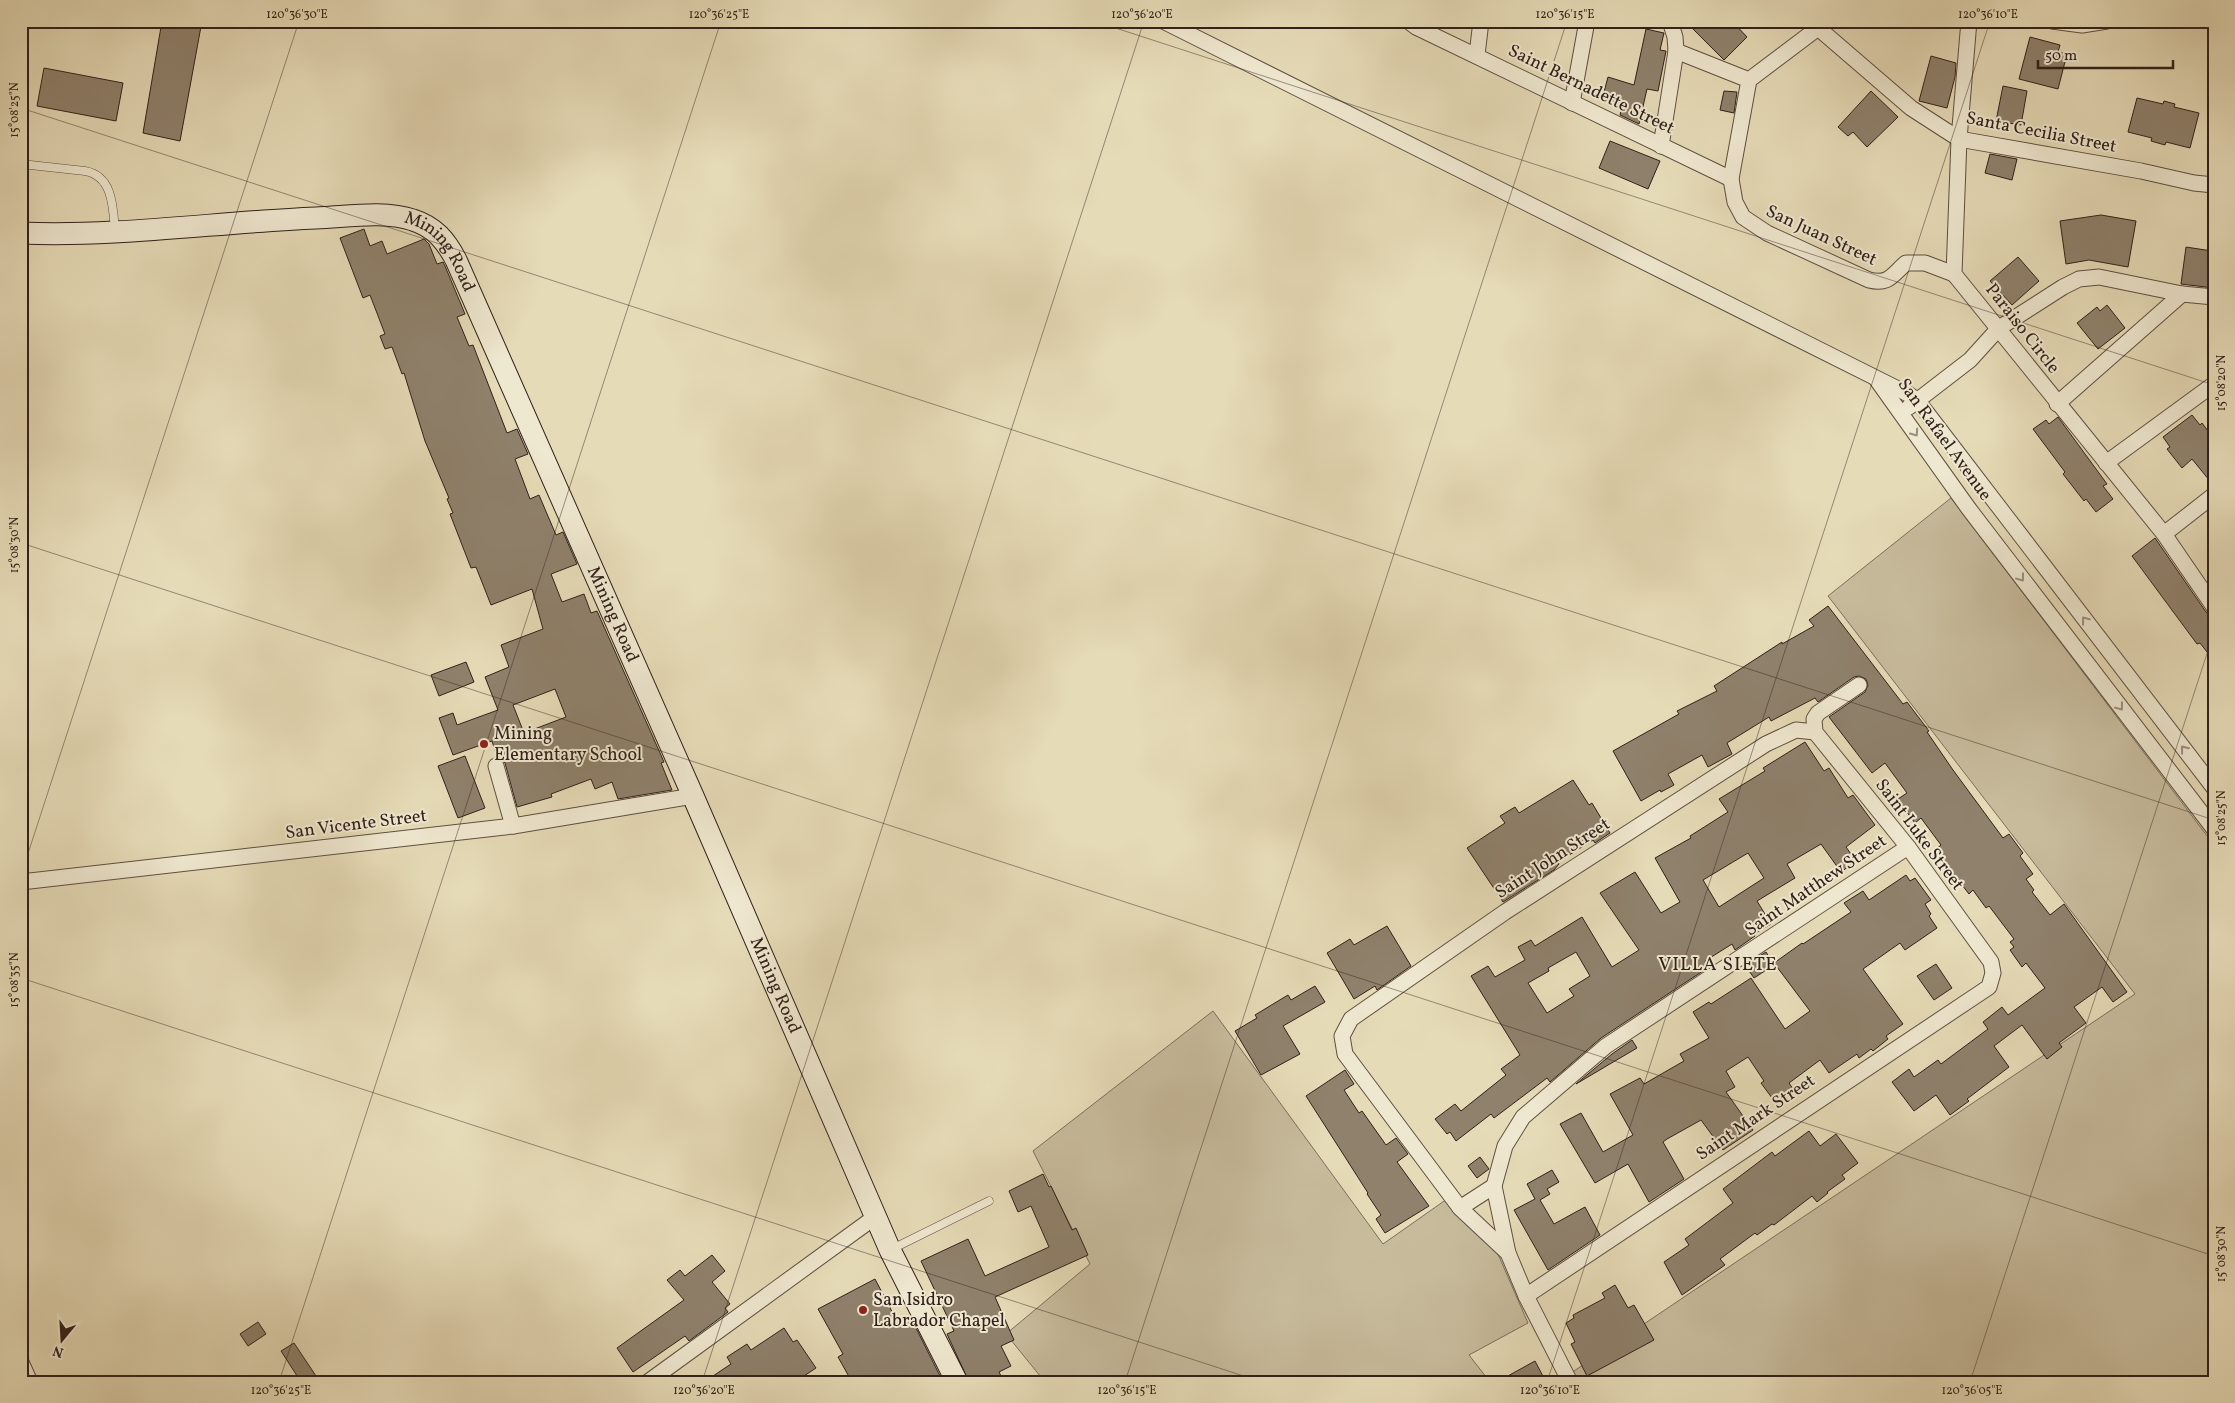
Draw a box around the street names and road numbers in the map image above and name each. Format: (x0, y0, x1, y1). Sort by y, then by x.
street label: Saint Bernadette Street (1504, 39, 1678, 141)
street label: Santa Cecilia Street (1964, 106, 2118, 160)
street label: San Juan Street (1761, 199, 1881, 273)
street label: Mining Road (401, 205, 481, 296)
street label: Paraiso Circle (1979, 279, 2065, 379)
street label: San Rafael Avenue (1891, 374, 1997, 506)
street label: Mining Road (580, 562, 645, 666)
street label: Saint Luke Street (1869, 774, 1969, 896)
street label: San Vicente Street (284, 804, 428, 846)
street label: Saint John Street (1491, 812, 1615, 906)
street label: Saint Matthew Street (1740, 829, 1892, 943)
street label: Mining Road (743, 933, 807, 1037)
street label: Saint Mark Street (1691, 1069, 1821, 1167)

